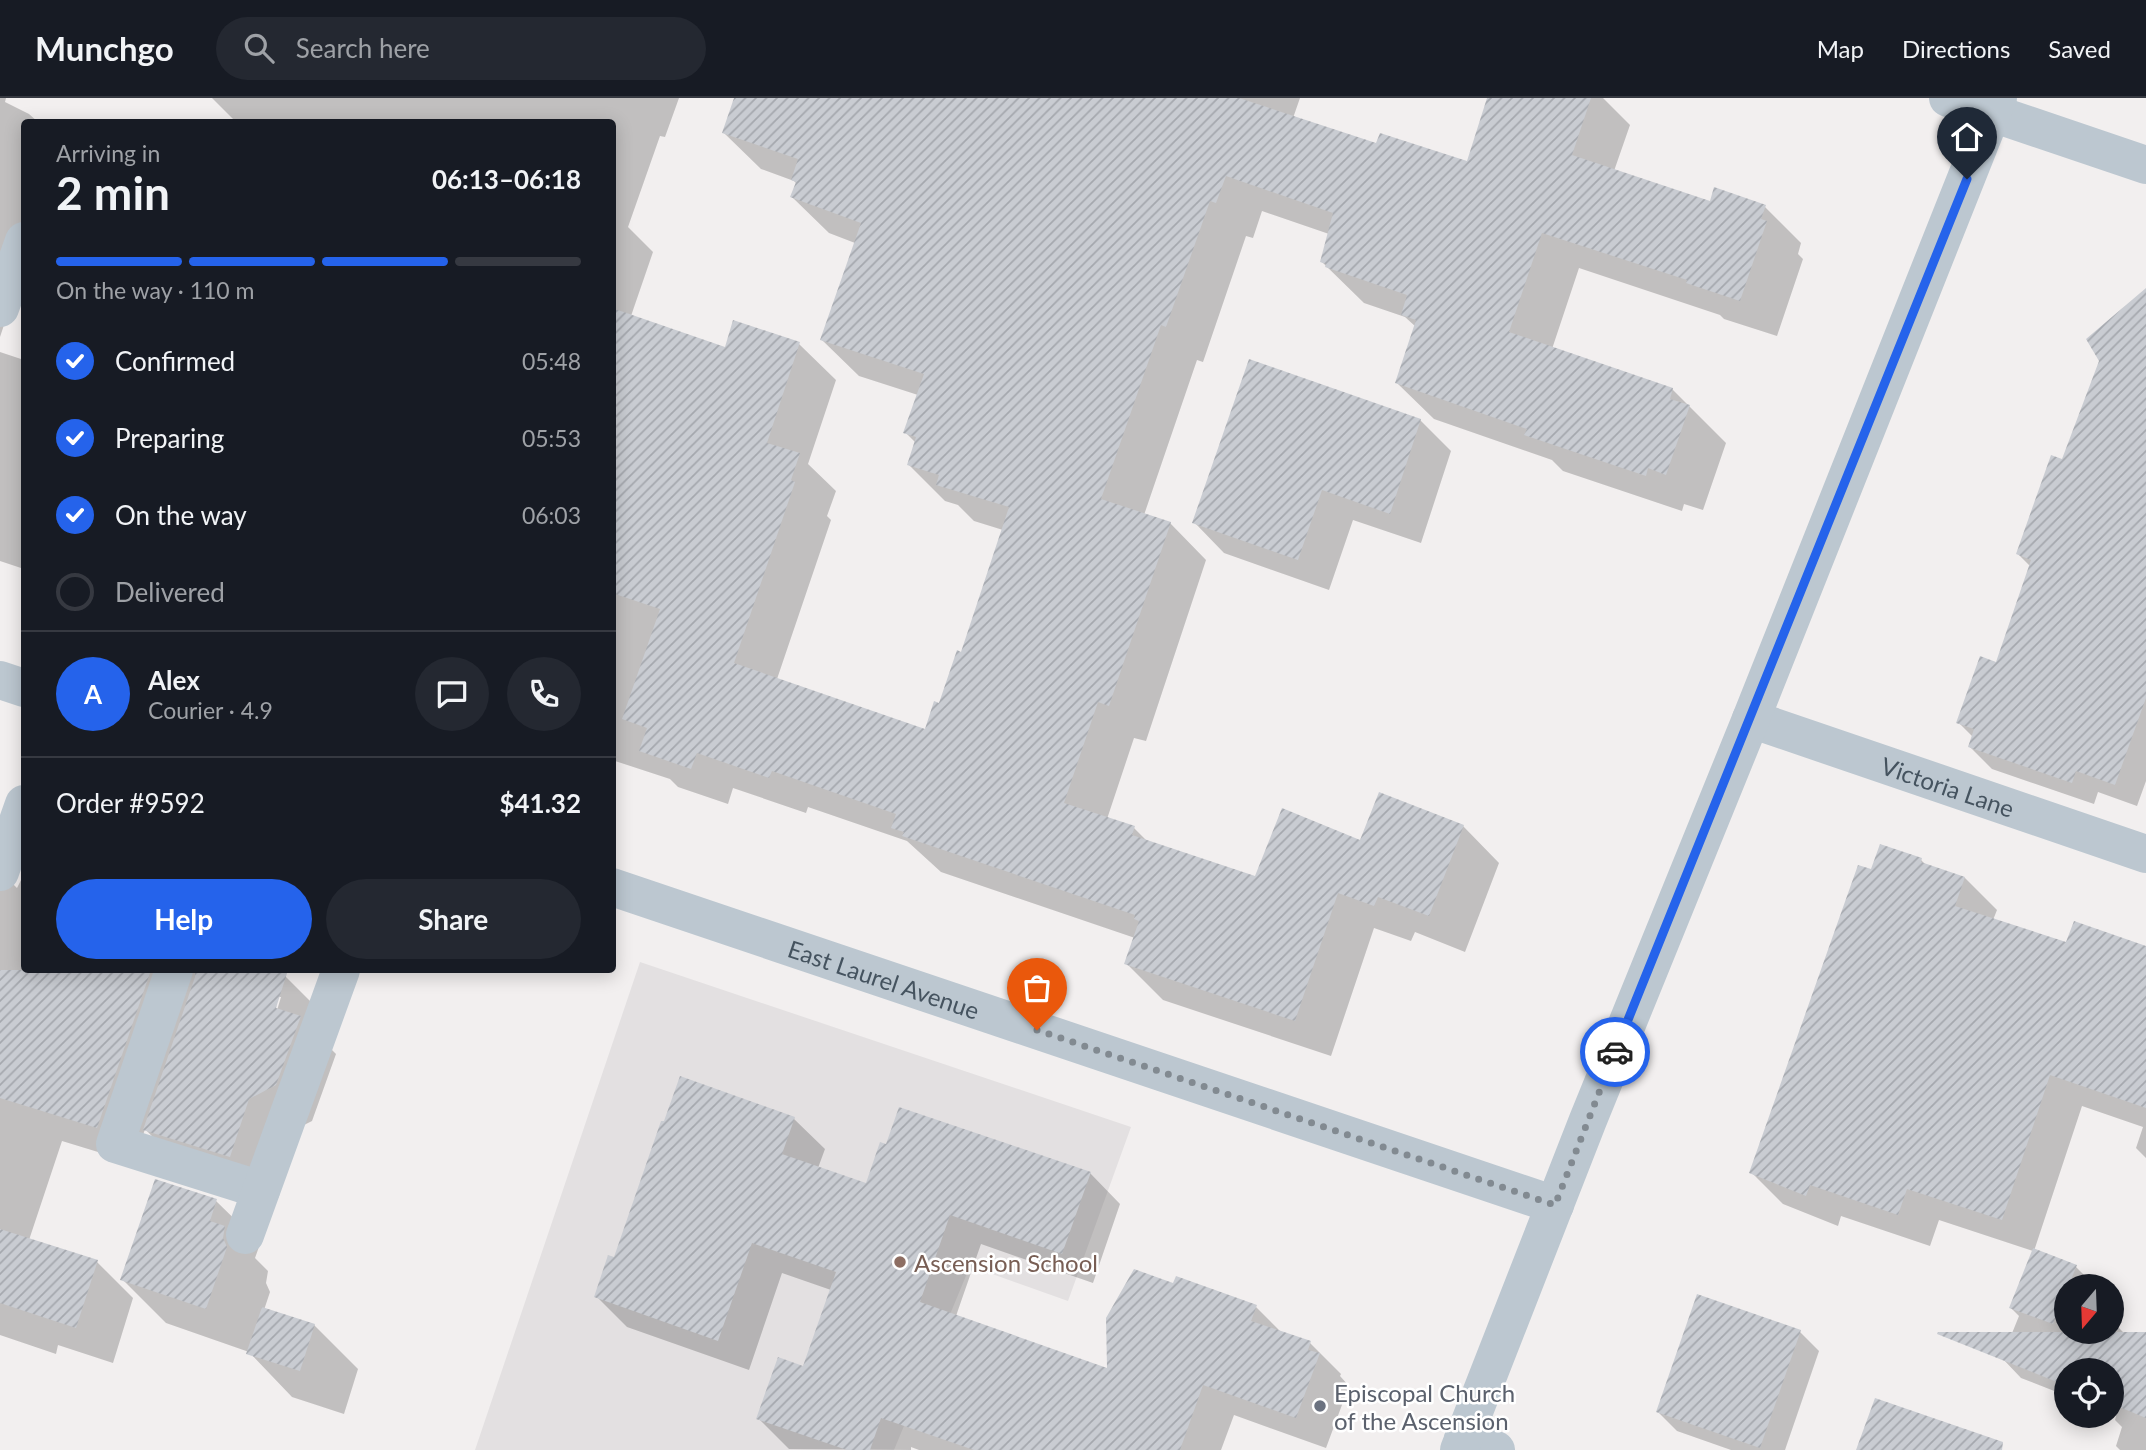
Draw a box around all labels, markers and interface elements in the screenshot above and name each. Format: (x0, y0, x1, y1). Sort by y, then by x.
search box (216, 17, 706, 80)
text: Munchgo (35, 28, 174, 68)
icon: search (240, 29, 278, 67)
text: Search here (296, 32, 430, 64)
text: Map (1817, 34, 1864, 63)
text: Directions (1902, 34, 2010, 63)
text: Saved (2048, 34, 2111, 63)
pin (1937, 107, 1997, 179)
icon: home (1948, 118, 1986, 156)
text: Arriving in (56, 139, 160, 167)
text: 06:13–06:18 (432, 163, 581, 195)
text: 2 min (56, 165, 170, 220)
text: On the way · 110 m (56, 276, 255, 304)
icon: check (56, 342, 94, 380)
text: Confirmed (115, 345, 235, 377)
text: 05:48 (522, 347, 581, 375)
icon: check (56, 419, 94, 457)
text: Preparing (115, 422, 224, 454)
text: 05:53 (522, 424, 581, 452)
icon: check (56, 496, 94, 534)
text: On the way (115, 499, 247, 531)
text: 06:03 (522, 501, 581, 529)
text: Delivered (115, 576, 225, 608)
button: chat (415, 657, 489, 731)
button: phone (507, 657, 581, 731)
text: Alex (148, 664, 200, 696)
text: A (84, 678, 102, 710)
text: Courier · 4.9 (148, 696, 273, 724)
street label: Victoria Lane (1878, 750, 2018, 822)
text: Order #9592 (56, 787, 205, 819)
text: $41.32 (499, 787, 581, 819)
button: Help (56, 879, 312, 959)
button: Share (326, 879, 581, 959)
street label: East Laurel Avenue (785, 933, 983, 1024)
pin (1007, 958, 1067, 1030)
icon: bag (1018, 969, 1056, 1007)
courier (1580, 1017, 1650, 1087)
icon: car (1596, 1033, 1634, 1071)
place label: Ascension School (914, 1248, 1098, 1277)
marker: Ascension School (892, 1254, 908, 1270)
north arrow (2054, 1274, 2124, 1344)
map controls (2054, 1274, 2124, 1428)
button: locate (2054, 1358, 2124, 1428)
place label: Episcopal Church of the Ascension (1334, 1378, 1515, 1435)
marker: Episcopal Church of the Ascension (1312, 1398, 1328, 1414)

